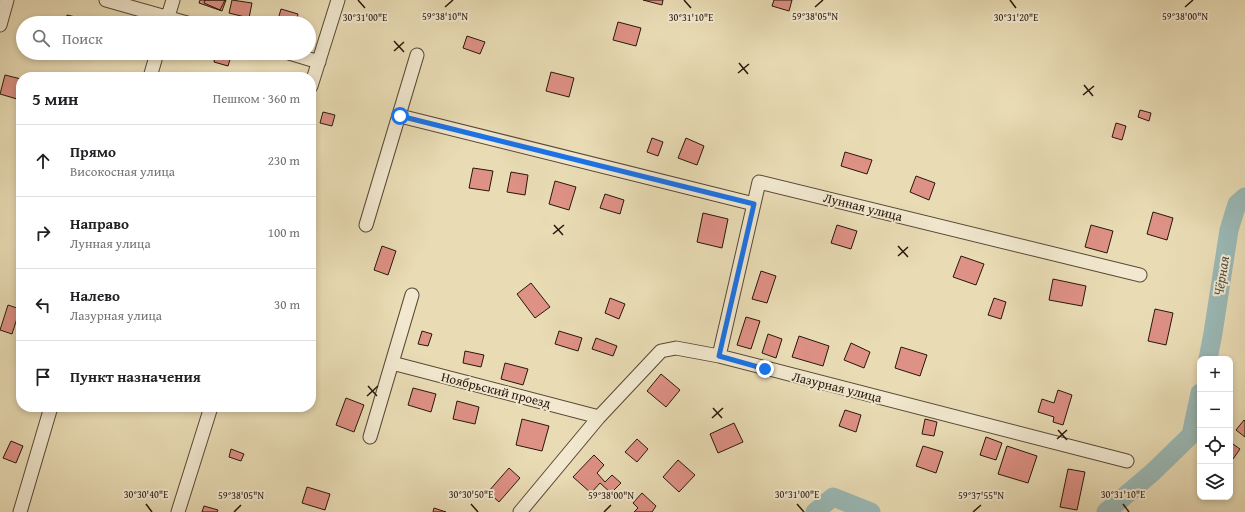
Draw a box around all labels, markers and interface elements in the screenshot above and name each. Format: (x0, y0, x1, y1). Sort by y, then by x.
text: 59°38'10"N (422, 9, 468, 24)
text: 59°38'05"N (792, 9, 838, 24)
text: 59°38'00"N (1162, 9, 1208, 24)
text: 30°31'00"E (343, 10, 387, 25)
text: 30°31'10"E (669, 10, 713, 25)
text: 30°31'20"E (994, 10, 1038, 25)
search box (16, 16, 316, 60)
icon: search (30, 27, 52, 49)
text: Поиск (62, 28, 103, 49)
text: 5 мин (32, 86, 78, 111)
text: Пешком · 360 m (213, 89, 300, 108)
route start (391, 107, 409, 125)
text: Прямо (70, 141, 116, 162)
icon: ahead (32, 150, 54, 172)
text: 230 m (268, 151, 300, 170)
text: Високосная улица (70, 162, 175, 181)
street label: Лунная улица (822, 188, 905, 226)
text: Направо (70, 213, 129, 234)
icon: right (32, 222, 54, 244)
text: 100 m (268, 223, 300, 242)
text: Лунная улица (70, 234, 151, 253)
water label: Чёрная (1208, 254, 1234, 298)
text: Налево (70, 285, 120, 306)
icon: left (32, 294, 54, 316)
text: 30 m (274, 295, 300, 314)
text: Лазурная улица (70, 306, 162, 325)
map controls (1197, 356, 1233, 500)
button: + (1197, 356, 1233, 392)
route end (756, 360, 774, 378)
icon: arrive (32, 366, 54, 388)
text: Пункт назначения (70, 366, 201, 387)
street label: Ноябрьский проезд (439, 367, 553, 413)
street label: Лазурная улица (790, 367, 885, 408)
button: − (1197, 392, 1233, 428)
button: locate (1197, 428, 1233, 464)
button: layers (1197, 464, 1233, 500)
text: 30°30'40"E (124, 487, 168, 502)
text: 30°30'50"E (449, 487, 493, 502)
text: 30°31'00"E (775, 487, 819, 502)
text: 30°31'10"E (1101, 487, 1145, 502)
text: 59°38'05"N (218, 488, 264, 503)
text: 59°38'00"N (588, 488, 634, 503)
text: 59°37'55"N (958, 488, 1004, 503)

